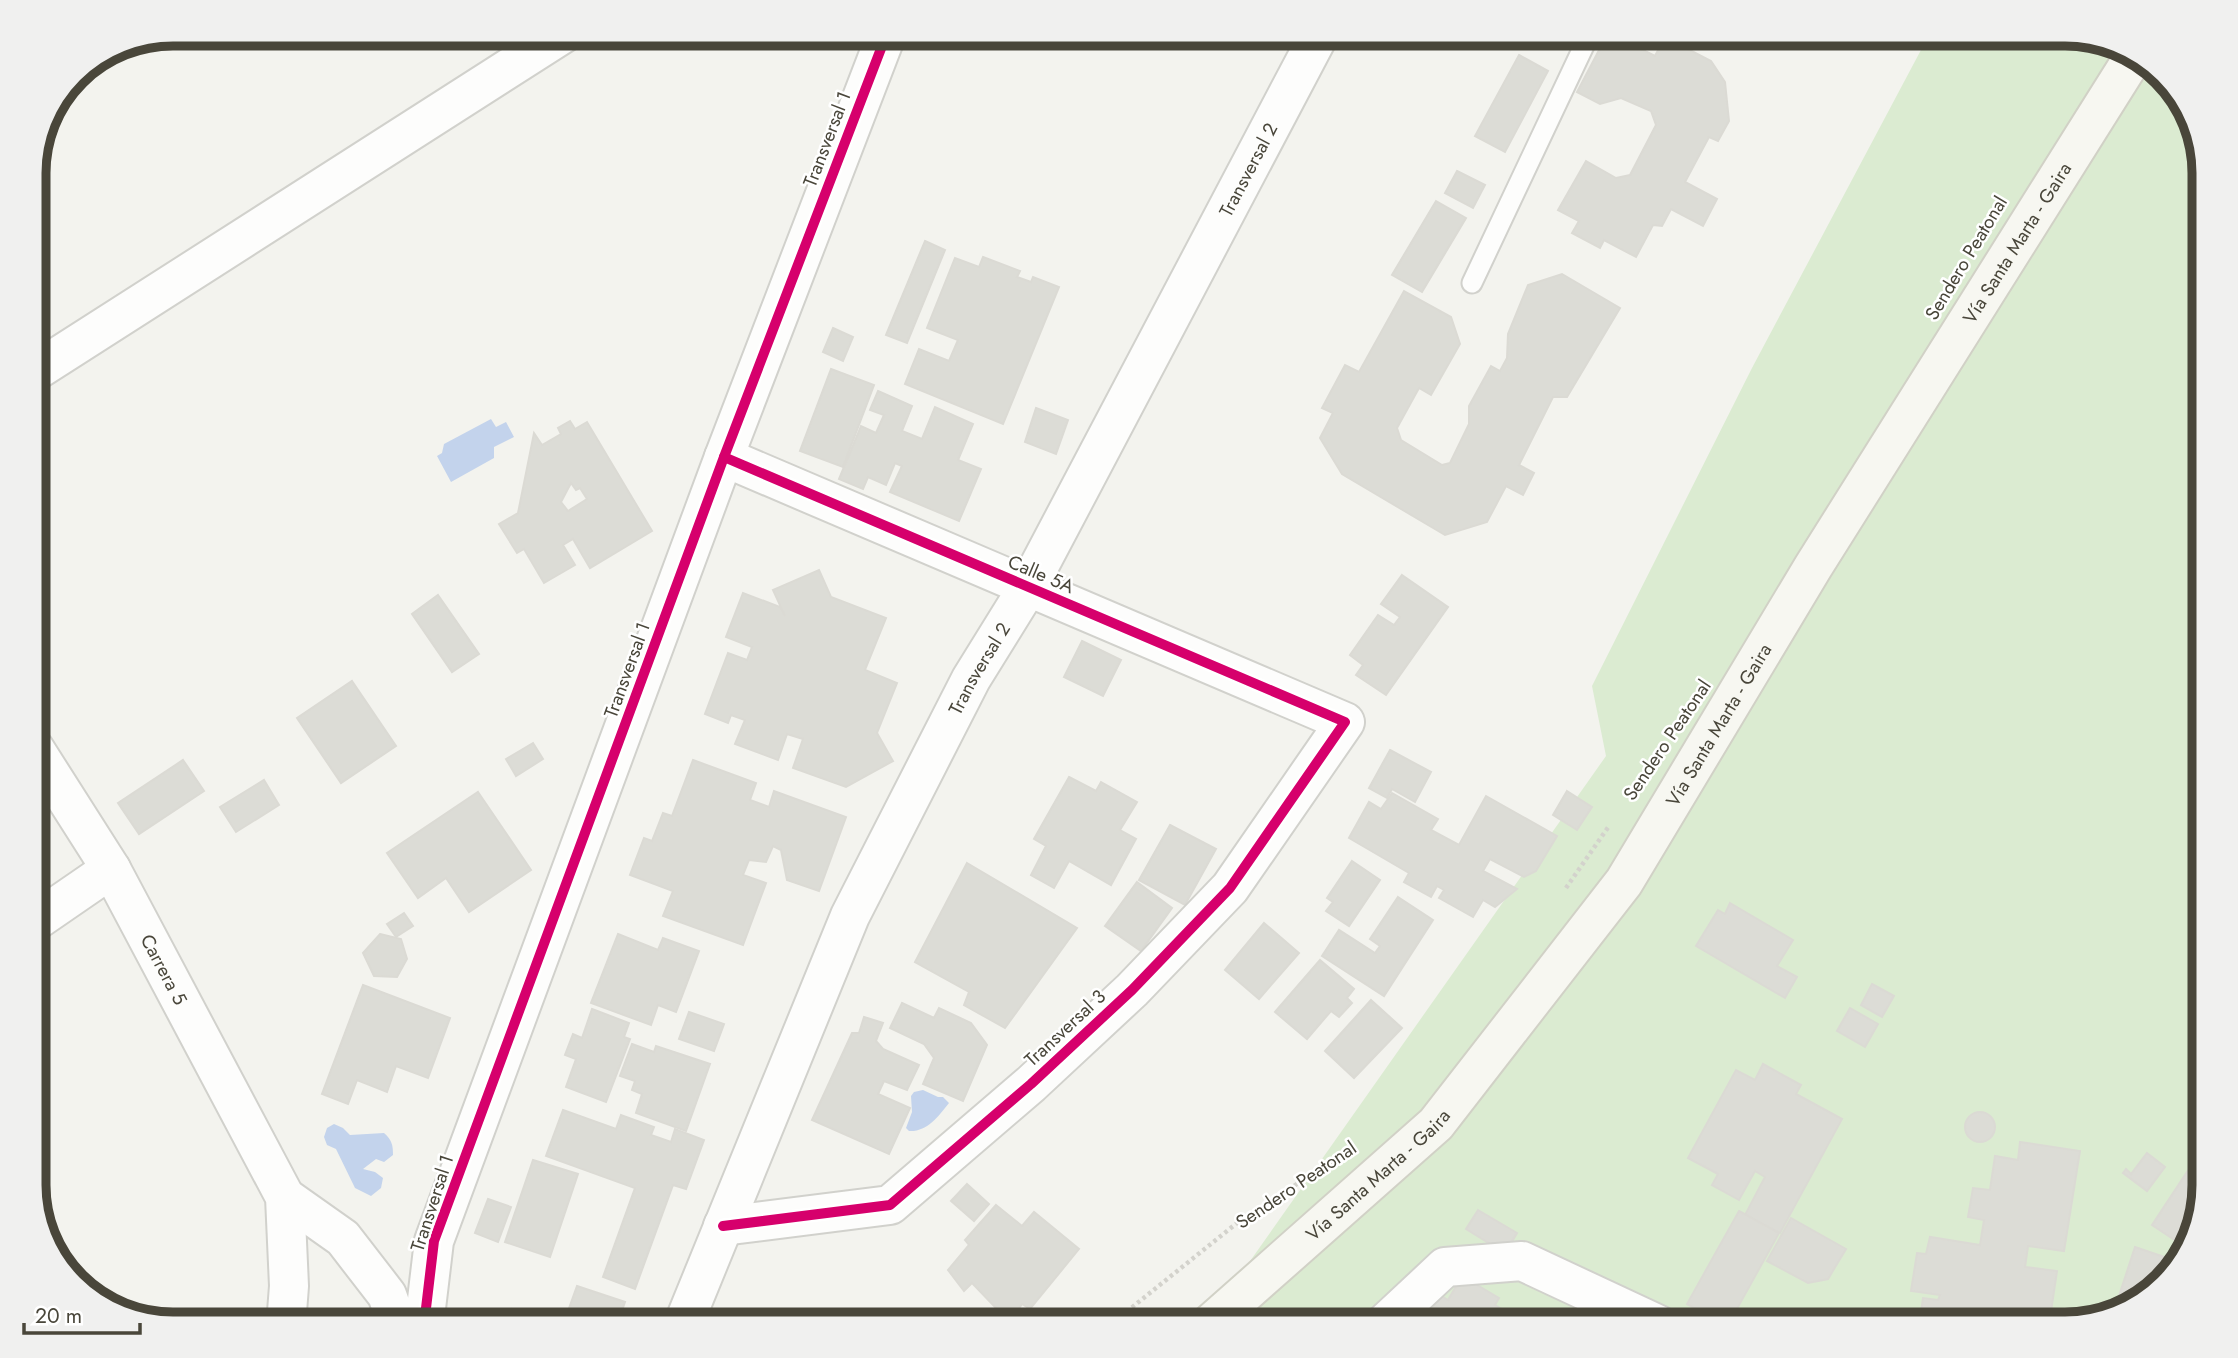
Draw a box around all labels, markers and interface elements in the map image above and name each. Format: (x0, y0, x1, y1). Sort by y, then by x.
street label: Transversal 1 (796, 87, 858, 191)
street label: Transversal 2 (1212, 118, 1284, 221)
street label: Vía Santa Marta - Gaira (1956, 157, 2078, 329)
street label: Sendero Peatonal (1918, 191, 2014, 325)
street label: Calle 5A (1004, 548, 1079, 600)
street label: Transversal 2 (942, 617, 1016, 719)
street label: Transversal 1 (597, 618, 657, 722)
street label: Vía Santa Marta - Gaira (1659, 638, 1778, 811)
street label: Sendero Peatonal (1617, 674, 1717, 806)
street label: Carrera 5 (134, 929, 194, 1010)
street label: Transversal 3 (1018, 983, 1112, 1073)
street label: Vía Santa Marta - Gaira (1300, 1103, 1456, 1247)
street label: Sendero Peatonal (1230, 1135, 1362, 1235)
street label: Transversal 1 (404, 1151, 460, 1255)
scale bar (24, 1292, 140, 1336)
text: 20 m (35, 1301, 82, 1331)

